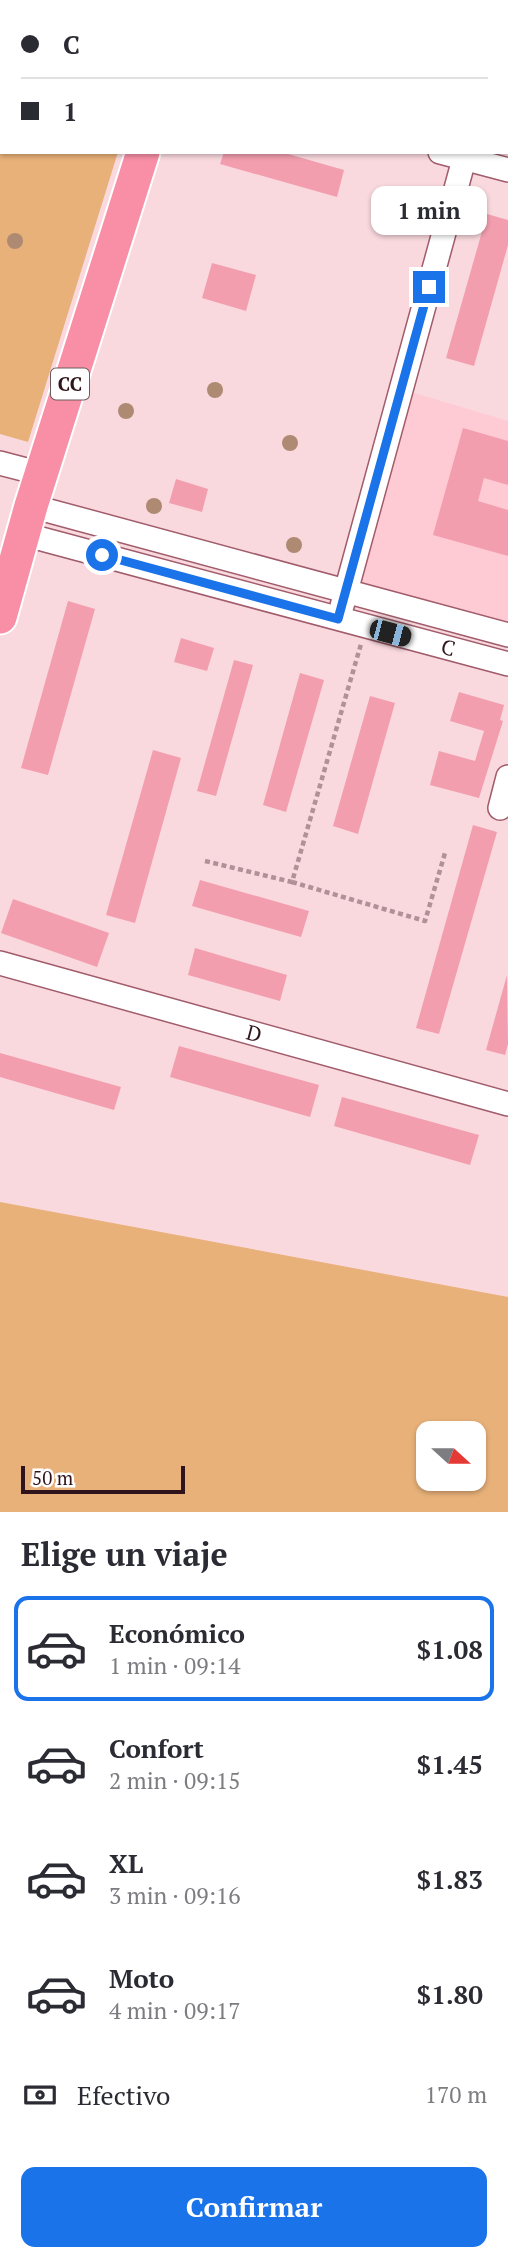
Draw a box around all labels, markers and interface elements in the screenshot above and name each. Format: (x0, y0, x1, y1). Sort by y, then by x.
text: C (63, 27, 80, 61)
text: 1 (63, 94, 78, 128)
callout: 1 min (371, 186, 487, 234)
text: 1 min (398, 195, 460, 226)
route end (413, 271, 445, 303)
road number: CC (51, 368, 89, 400)
route start (86, 539, 118, 571)
car (367, 617, 414, 649)
street label: C (438, 632, 458, 662)
street label: D (243, 1018, 265, 1048)
north arrow (416, 1421, 486, 1491)
map controls (416, 1421, 486, 1491)
scale bar (21, 1463, 186, 1495)
text: 50 m (32, 1465, 73, 1490)
text: Elige un viaje (21, 1533, 228, 1575)
text: Económico (109, 1616, 245, 1650)
icon: car (25, 1617, 88, 1680)
text: $1.08 (417, 1632, 483, 1666)
text: 1 min · 09:14 (109, 1650, 241, 1681)
text: Confort (109, 1731, 204, 1765)
icon: car (25, 1732, 88, 1795)
text: $1.45 (417, 1747, 483, 1781)
text: 2 min · 09:15 (109, 1765, 241, 1796)
text: XL (109, 1846, 143, 1880)
icon: car (25, 1847, 88, 1910)
text: $1.83 (417, 1862, 483, 1896)
text: 3 min · 09:16 (109, 1880, 241, 1911)
text: Moto (109, 1961, 174, 1995)
icon: car (25, 1962, 88, 2025)
text: $1.80 (417, 1977, 483, 2011)
text: 4 min · 09:17 (109, 1995, 241, 2026)
icon: cash (21, 2076, 59, 2114)
text: Efectivo (77, 2078, 170, 2112)
text: 170 m (425, 2079, 487, 2110)
button: Confirmar (21, 2167, 487, 2247)

